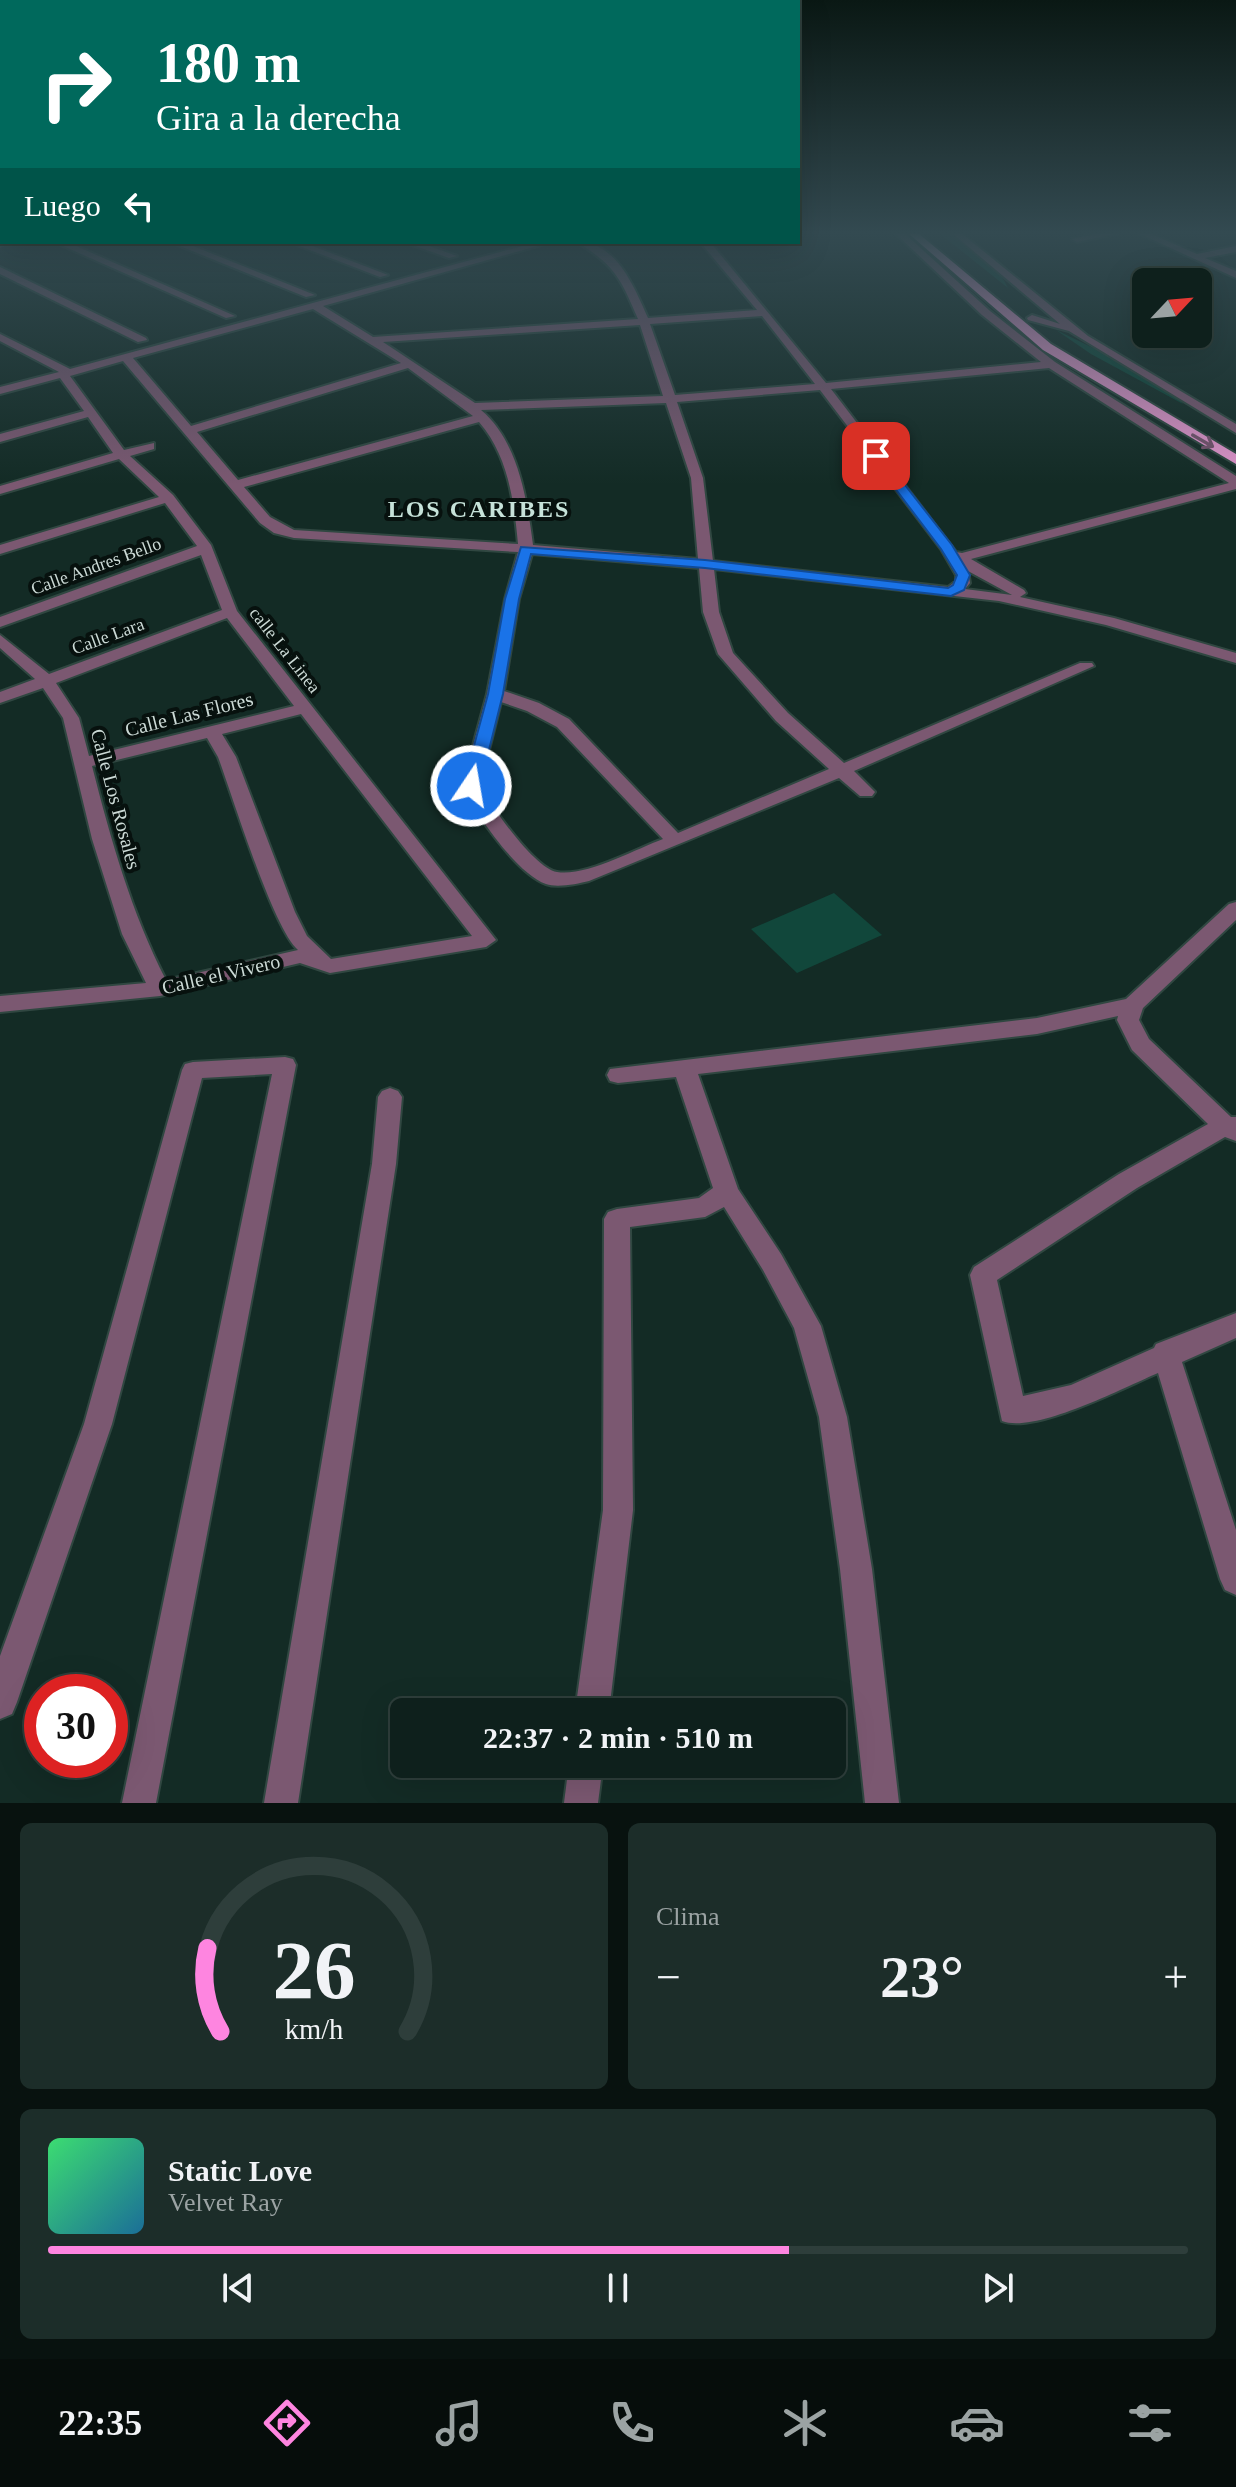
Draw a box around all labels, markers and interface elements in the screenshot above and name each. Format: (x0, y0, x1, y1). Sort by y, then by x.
icon: right (24, 32, 128, 136)
text: 180 m (156, 32, 301, 94)
text: Gira a la derecha (156, 98, 401, 138)
icon: left (117, 184, 161, 228)
text: Luego (24, 189, 101, 222)
north arrow (1132, 268, 1212, 348)
map controls (1132, 268, 1212, 348)
pin (842, 422, 910, 490)
one-way arrow (1191, 433, 1214, 449)
icon: arrive (854, 434, 898, 478)
district label: LOS CARIBES (388, 496, 570, 522)
street label: Calle Andres Bello (28, 533, 164, 599)
street label: calle La Linea (245, 603, 325, 697)
street label: Calle Lara (69, 614, 147, 658)
street label: Calle Las Flores (123, 687, 255, 741)
street label: Calle Los Rosales (87, 726, 145, 872)
position arrow (429, 744, 513, 828)
street label: Calle el Vivero (160, 950, 282, 998)
speed limit sign: 30 (24, 1674, 128, 1778)
text: 22:37 · 2 min · 510 m (483, 1721, 753, 1754)
text: Clima (656, 1902, 720, 1931)
text: 26 (272, 1924, 356, 2016)
text: 23° (880, 1944, 964, 2010)
text: − (656, 1953, 681, 2002)
text: + (1163, 1953, 1188, 2002)
text: km/h (285, 2014, 343, 2045)
text: Static Love (168, 2154, 312, 2187)
text: Velvet Ray (168, 2188, 283, 2217)
icon: previous (216, 2266, 260, 2310)
icon: pause (596, 2266, 640, 2310)
icon: next (976, 2266, 1020, 2310)
icon: directions (259, 2395, 315, 2451)
icon: music (431, 2395, 487, 2451)
icon: phone (604, 2395, 660, 2451)
icon: climate (777, 2395, 833, 2451)
icon: car (949, 2395, 1005, 2451)
icon: filters (1122, 2395, 1178, 2451)
text: 22:35 (58, 2403, 142, 2443)

